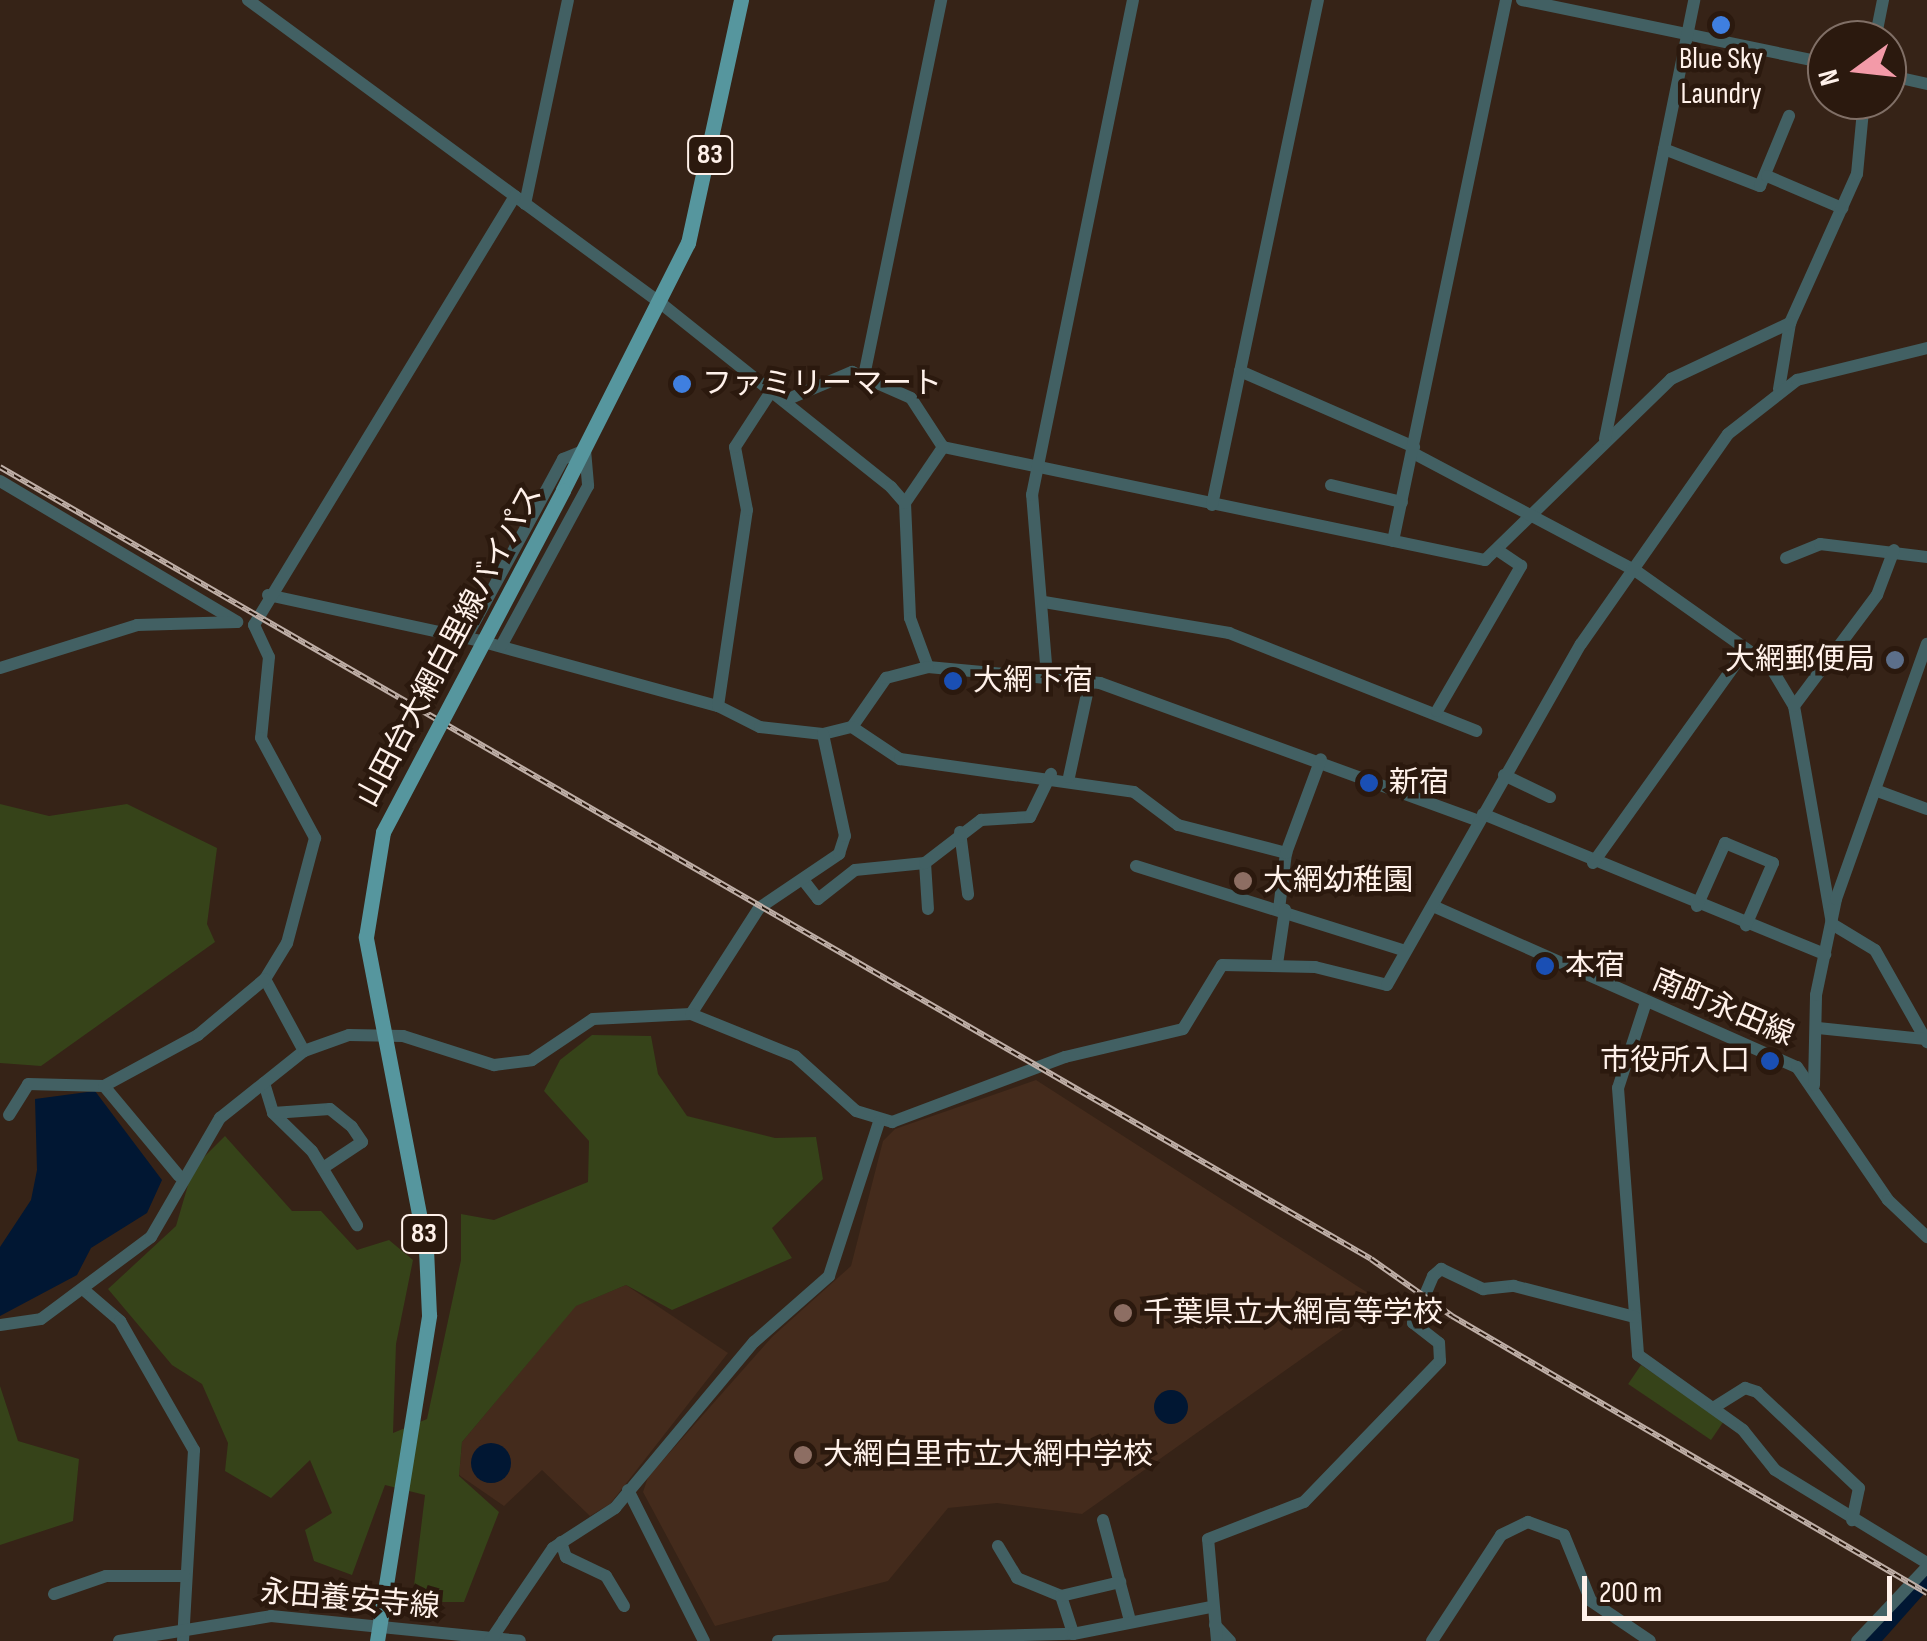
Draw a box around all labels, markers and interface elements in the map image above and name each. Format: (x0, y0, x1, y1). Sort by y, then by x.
marker: Blue Sky Laundry (1710, 14, 1732, 36)
north arrow (1807, 20, 1907, 120)
place label: Blue Sky Laundry (1679, 41, 1763, 112)
text: N (1812, 66, 1847, 89)
road number: 83 (685, 132, 735, 178)
place label: ファミリーマート (702, 366, 942, 402)
marker: ファミリーマート (671, 373, 693, 395)
street label: 山田台大網白里線バイパス (350, 479, 550, 813)
place label: 大網郵便局 (1725, 642, 1875, 678)
marker: 大網郵便局 (1884, 649, 1906, 671)
place label: 大網下宿 (973, 663, 1093, 699)
marker: 大網下宿 (942, 670, 964, 692)
place label: 新宿 (1389, 765, 1449, 801)
marker: 新宿 (1358, 772, 1380, 794)
place label: 大網幼稚園 (1263, 863, 1413, 899)
marker: 大網幼稚園 (1232, 870, 1254, 892)
place label: 本宿 (1565, 948, 1625, 984)
marker: 本宿 (1534, 955, 1556, 977)
street label: 南町永田線 (1647, 962, 1799, 1054)
place label: 市役所入口 (1600, 1043, 1750, 1079)
marker: 市役所入口 (1759, 1050, 1781, 1072)
road number: 83 (399, 1211, 449, 1257)
place label: 千葉県立大網高等学校 (1143, 1295, 1443, 1331)
marker: 千葉県立大網高等学校 (1112, 1302, 1134, 1324)
place label: 大網白里市立大網中学校 (823, 1437, 1153, 1473)
marker: 大網白里市立大網中学校 (792, 1444, 814, 1466)
scale bar (1587, 1556, 1897, 1618)
street label: 永田養安寺線 (259, 1574, 441, 1626)
text: 200 m (1599, 1575, 1662, 1611)

